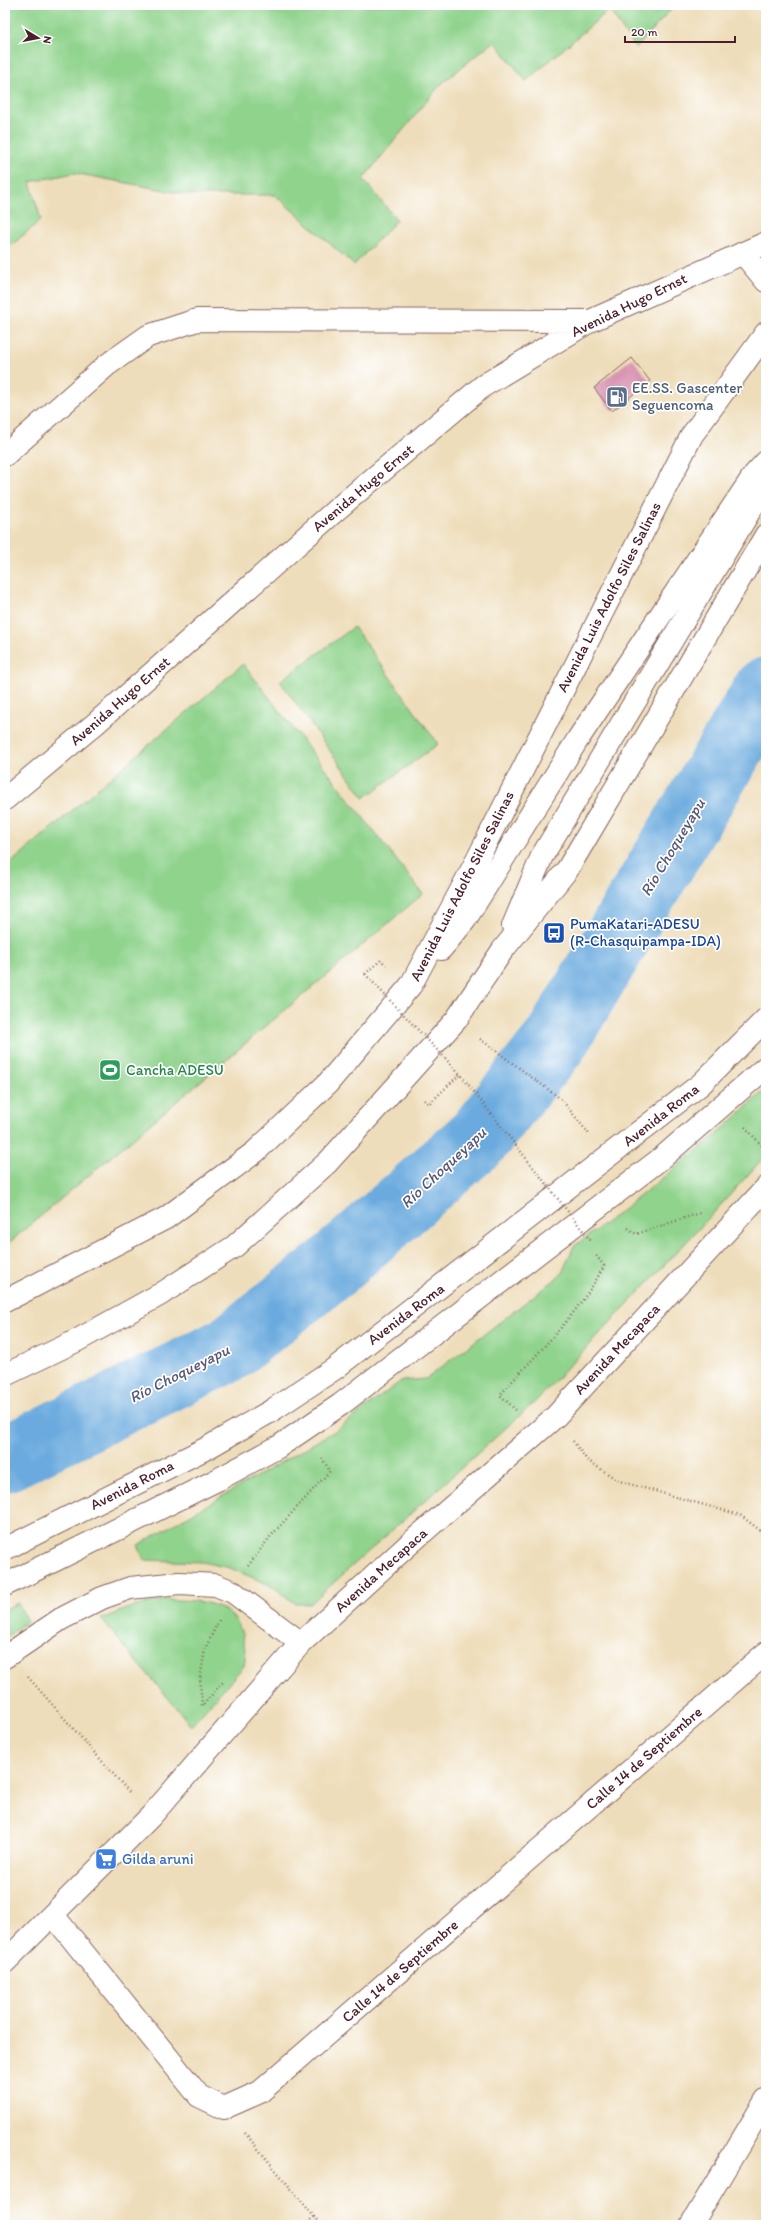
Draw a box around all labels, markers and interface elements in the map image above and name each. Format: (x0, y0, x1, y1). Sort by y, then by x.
north arrow (18, 18, 58, 58)
scale bar (625, 18, 735, 44)
text: 20 m (631, 25, 658, 39)
text: N (40, 35, 54, 44)
street label: Avenida Hugo Ernst (568, 269, 690, 341)
place label: EE.SS. Gascenter Seguencoma (632, 379, 742, 414)
fuel station icon: EE.SS. Gascenter Seguencoma (604, 384, 630, 410)
street label: Avenida Hugo Ernst (309, 440, 418, 536)
street label: Avenida Luis Adolfo Siles Salinas (553, 499, 665, 695)
street label: Avenida Hugo Ernst (66, 652, 174, 749)
street label: Avenida Luis Adolfo Siles Salinas (406, 788, 518, 984)
water label: Río Choqueyapu (636, 794, 709, 899)
place label: PumaKatari-ADESU (R-Chasquipampa-IDA) (570, 915, 721, 950)
bus stop icon: PumaKatari-ADESU (R-Chasquipampa-IDA) (541, 920, 567, 946)
sports icon: Cancha ADESU (97, 1057, 123, 1083)
place label: Cancha ADESU (126, 1061, 224, 1079)
street label: Avenida Roma (619, 1079, 703, 1150)
water label: Río Choqueyapu (397, 1122, 491, 1212)
street label: Avenida Roma (364, 1279, 448, 1349)
street label: Avenida Mecapaca (570, 1300, 664, 1398)
water label: Río Choqueyapu (126, 1339, 234, 1407)
street label: Avenida Roma (87, 1456, 177, 1514)
street label: Avenida Mecapaca (331, 1524, 431, 1616)
street label: Calle 14 de Septiembre (582, 1703, 706, 1813)
supermarket icon: Gilda aruni (93, 1846, 119, 1872)
place label: Gilda aruni (122, 1850, 194, 1868)
street label: Calle 14 de Septiembre (338, 1916, 462, 2026)

